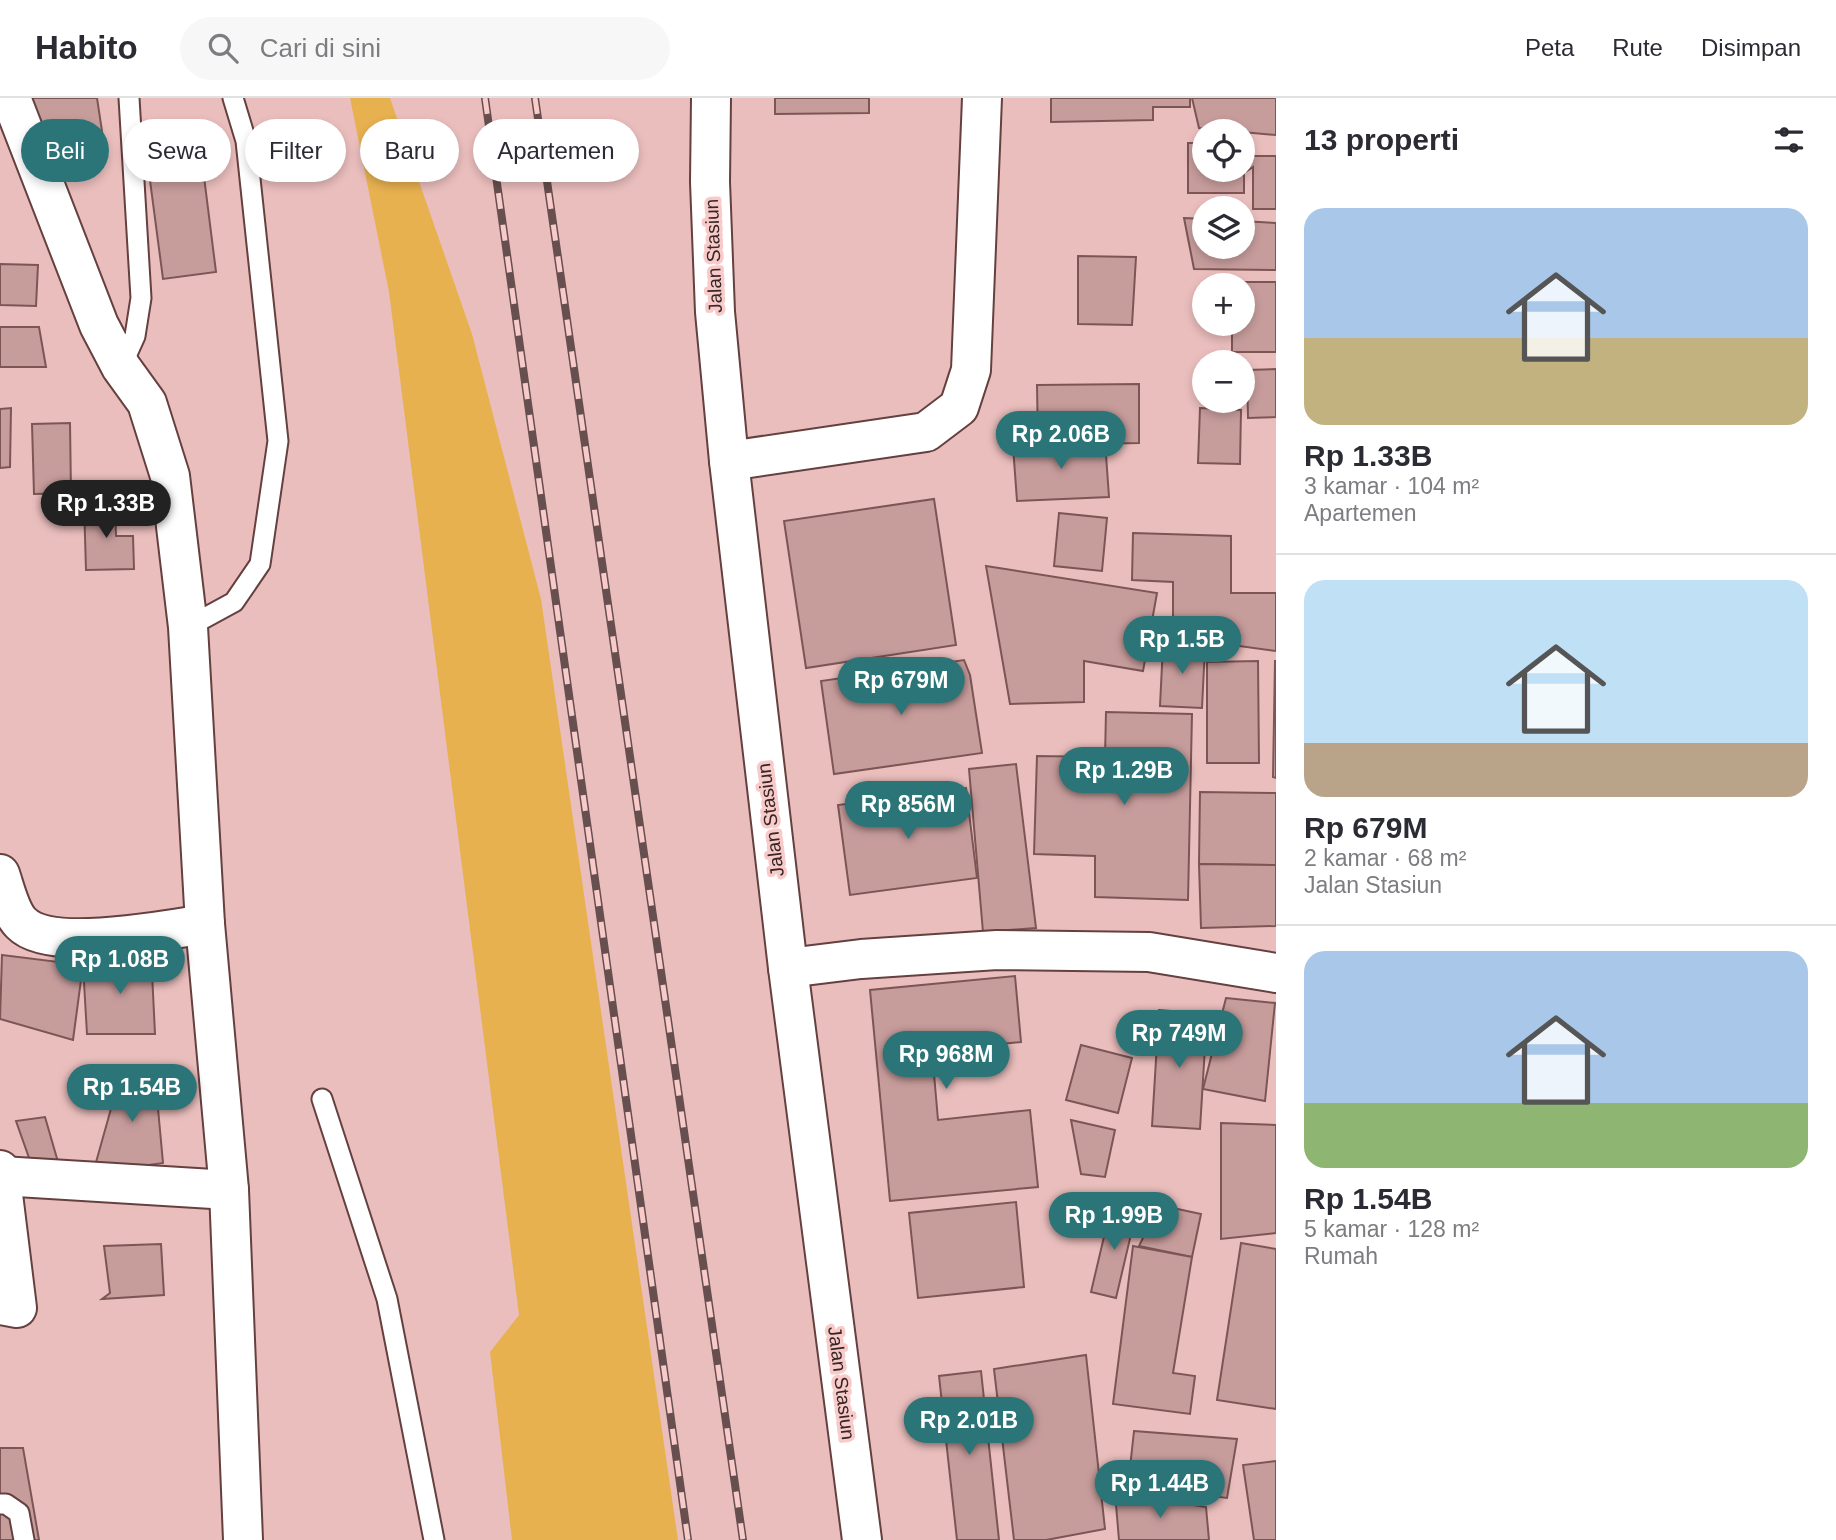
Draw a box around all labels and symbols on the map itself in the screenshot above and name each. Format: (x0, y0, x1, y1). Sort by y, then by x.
street label: Jalan Stasiun (701, 199, 726, 313)
pin: Rp 2.06B (989, 412, 1133, 471)
pin: Rp 1.33B (34, 480, 178, 540)
pin: Rp 1.5B (1117, 616, 1247, 676)
pin: Rp 679M (836, 658, 966, 717)
pin: Rp 1.29B (1052, 748, 1196, 807)
street label: Jalan Stasiun (753, 762, 788, 878)
pin: Rp 856M (843, 782, 973, 841)
pin: Rp 1.08B (48, 936, 192, 996)
pin: Rp 749M (1114, 1010, 1244, 1070)
pin: Rp 968M (881, 1032, 1011, 1091)
pin: Rp 1.54B (60, 1065, 204, 1124)
pin: Rp 1.99B (1042, 1192, 1186, 1252)
street label: Jalan Stasiun (824, 1325, 859, 1441)
pin: Rp 2.01B (897, 1398, 1041, 1457)
pin: Rp 1.44B (1088, 1460, 1232, 1520)

